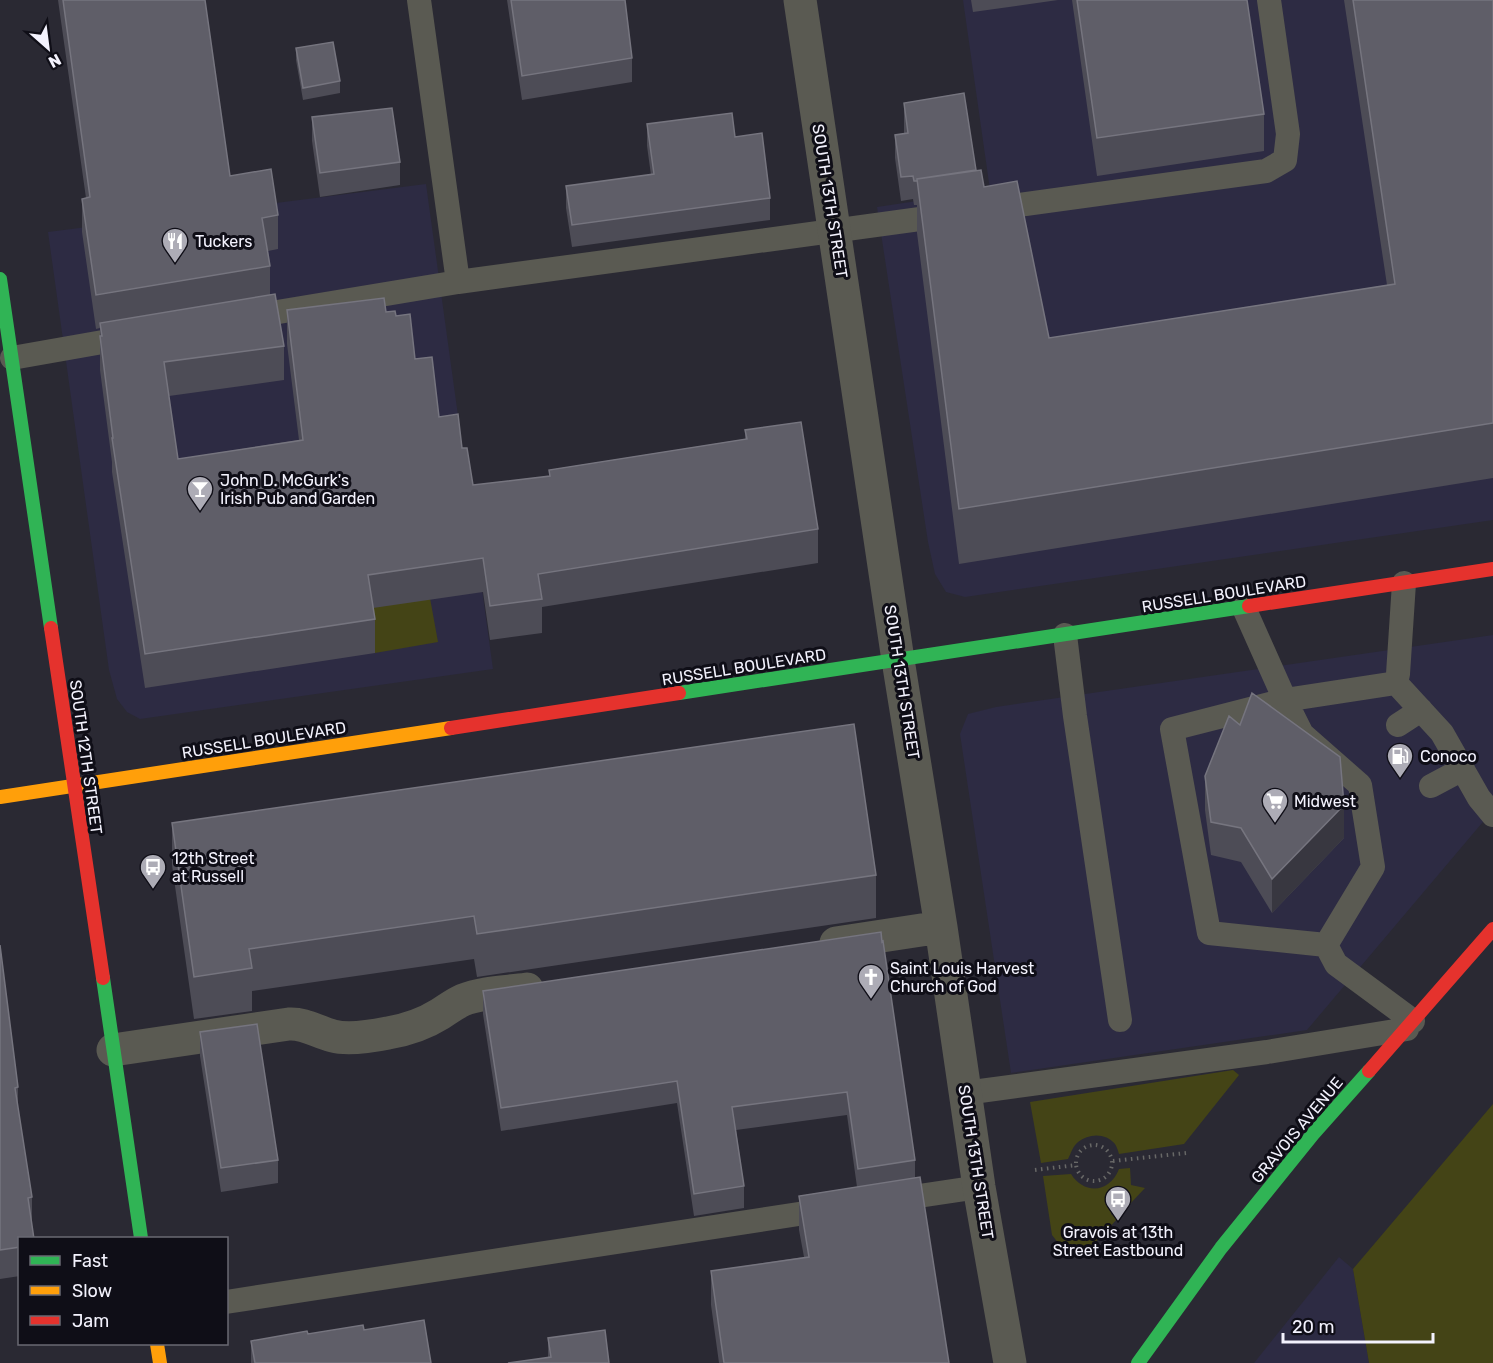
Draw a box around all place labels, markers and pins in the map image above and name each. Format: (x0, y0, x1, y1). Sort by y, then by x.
restaurant icon: Tuckers (160, 226, 190, 264)
place label: Tuckers (195, 232, 253, 251)
place label: John D. McGurk's Irish Pub and Garden (220, 471, 375, 508)
bar icon: John D. McGurk's Irish Pub and Garden (185, 474, 215, 512)
fuel station icon: Conoco (1385, 741, 1415, 779)
place label: Conoco (1420, 747, 1477, 766)
supermarket icon: Midwest (1260, 786, 1290, 824)
place label: Midwest (1294, 792, 1356, 811)
place label: 12th Street at Russell (172, 849, 254, 886)
bus stop icon: 12th Street at Russell (138, 852, 168, 890)
place label: Saint Louis Harvest Church of God (890, 959, 1034, 996)
church icon: Saint Louis Harvest Church of God (856, 962, 886, 1000)
bus stop icon: Gravois at 13th Street Eastbound (1103, 1184, 1133, 1222)
place label: Gravois at 13th Street Eastbound (1053, 1223, 1183, 1260)

